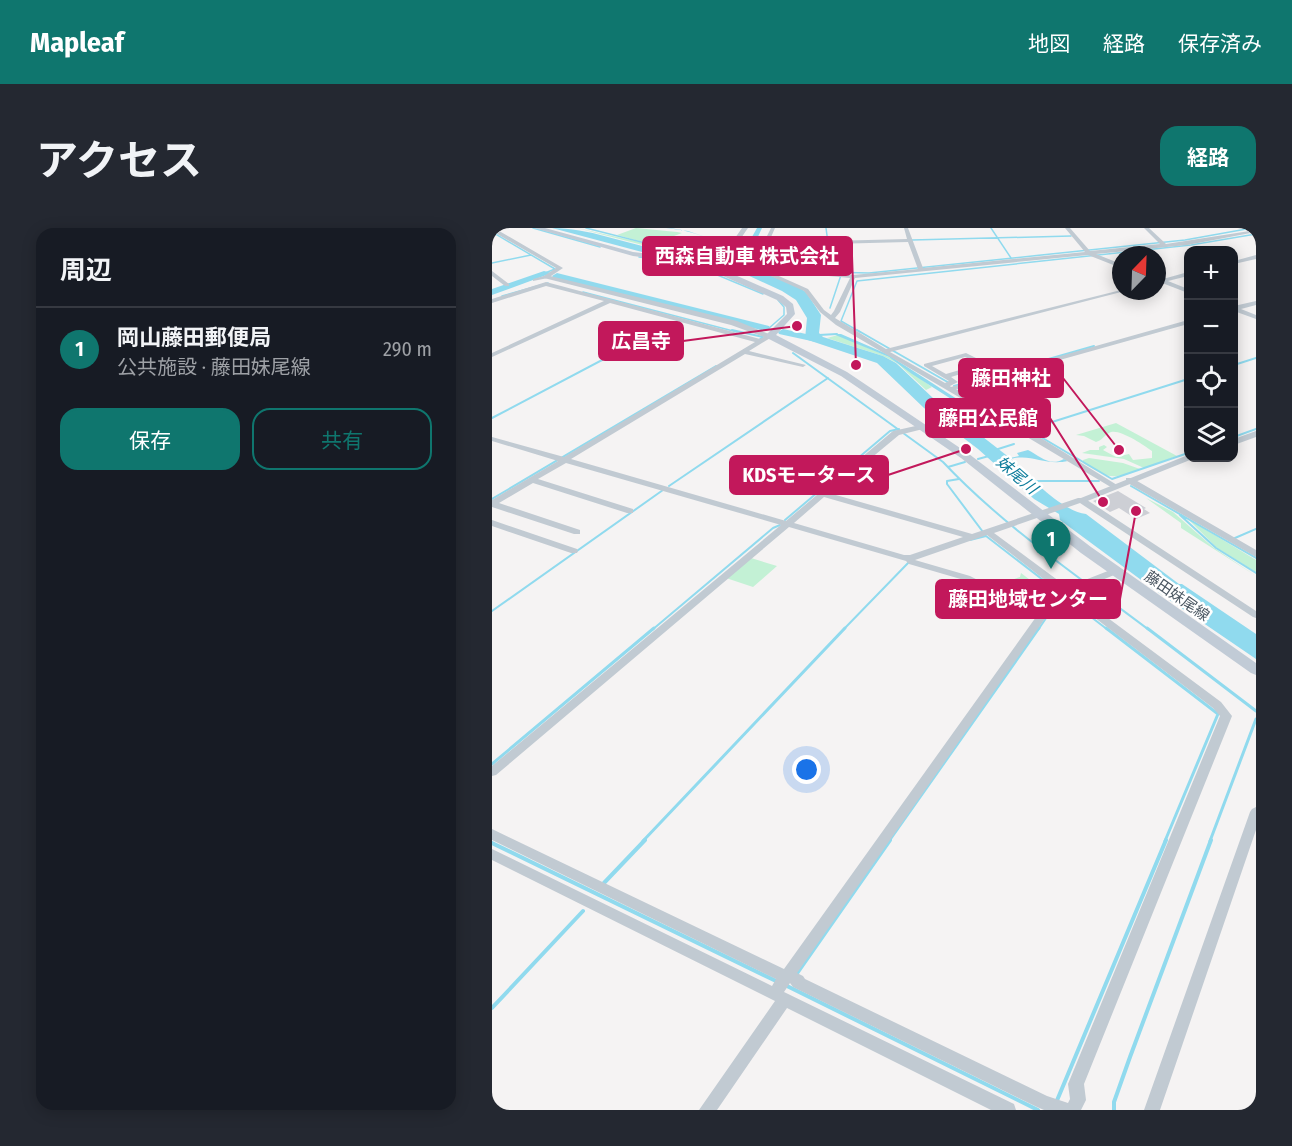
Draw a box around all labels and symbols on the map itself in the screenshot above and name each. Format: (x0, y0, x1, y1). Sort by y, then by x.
callout: 西森自動車 株式会社 (643, 237, 852, 275)
text: 西森自動車 株式会社 (655, 244, 839, 268)
north arrow (1112, 246, 1166, 300)
callout: 広昌寺 (599, 322, 683, 360)
text: 広昌寺 (611, 329, 671, 353)
callout: 藤田神社 (959, 359, 1063, 397)
text: 藤田神社 (971, 366, 1051, 390)
callout: 藤田公民館 (926, 399, 1050, 437)
text: 藤田公民館 (938, 406, 1038, 430)
water label: 妹尾川 (993, 452, 1043, 499)
callout: KDSモータース (730, 456, 888, 494)
text: KDSモータース (743, 463, 875, 487)
pin: 1 (1032, 520, 1070, 569)
street label: 藤田妹尾線 (1141, 567, 1213, 625)
callout: 藤田地域センター (936, 580, 1120, 618)
text: 藤田地域センター (948, 587, 1108, 611)
your location (792, 755, 821, 784)

